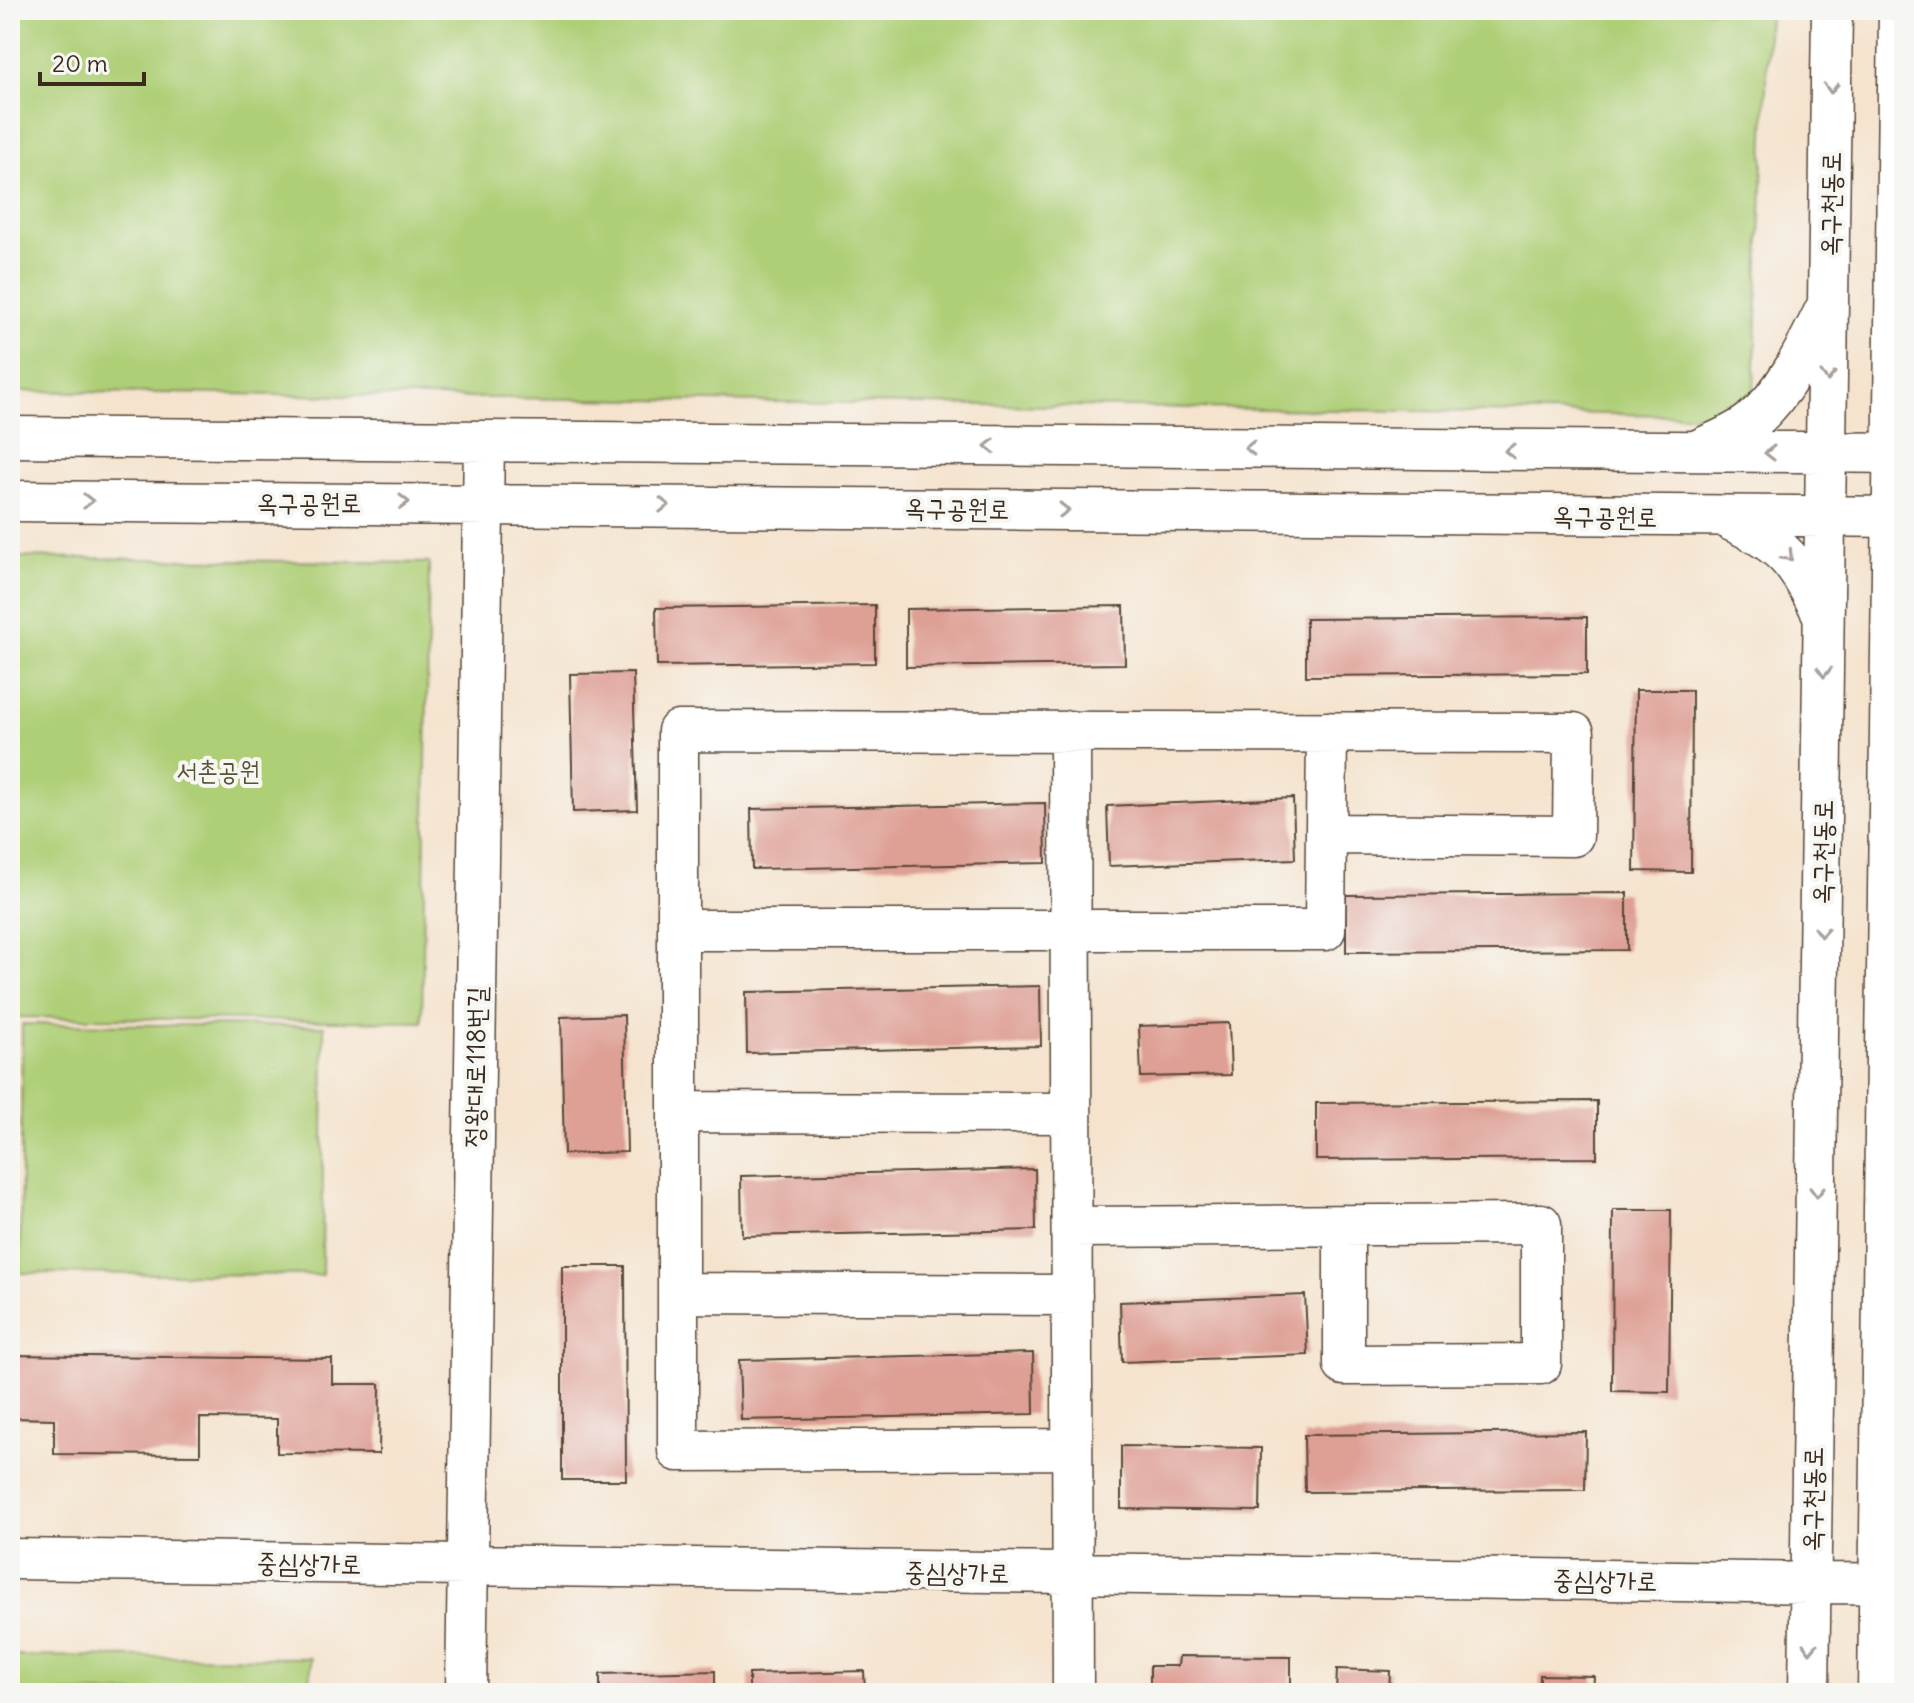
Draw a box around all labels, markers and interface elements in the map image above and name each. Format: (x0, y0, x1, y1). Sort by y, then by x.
scale bar (40, 36, 144, 86)
text: 20 m (52, 48, 108, 78)
one-way arrow (1822, 82, 1840, 95)
street label: 옥구천동로 (1813, 151, 1847, 257)
one-way arrow (1819, 370, 1837, 383)
one-way arrow (983, 437, 996, 455)
one-way arrow (1243, 439, 1256, 457)
one-way arrow (1503, 442, 1516, 460)
one-way arrow (1763, 444, 1776, 462)
street label: 옥구공원로 (257, 486, 361, 519)
street label: 옥구공원로 (904, 491, 1010, 525)
one-way arrow (82, 492, 95, 510)
one-way arrow (398, 493, 411, 511)
one-way arrow (658, 496, 671, 514)
street label: 옥구공원로 (1552, 499, 1658, 533)
one-way arrow (1058, 501, 1071, 518)
one-way arrow (1779, 547, 1793, 561)
one-way arrow (1816, 666, 1833, 679)
park label: 서촌공원 (176, 754, 260, 787)
street label: 옥구천동로 (1805, 799, 1839, 905)
one-way arrow (1812, 926, 1829, 939)
street label: 정왕대로118번길 (457, 986, 493, 1148)
one-way arrow (1808, 1186, 1826, 1199)
street label: 옥구천동로 (1795, 1446, 1829, 1552)
street label: 중심상가로 (256, 1546, 362, 1580)
street label: 중심상가로 (904, 1555, 1010, 1589)
street label: 중심상가로 (1552, 1563, 1658, 1597)
one-way arrow (1801, 1642, 1819, 1655)

